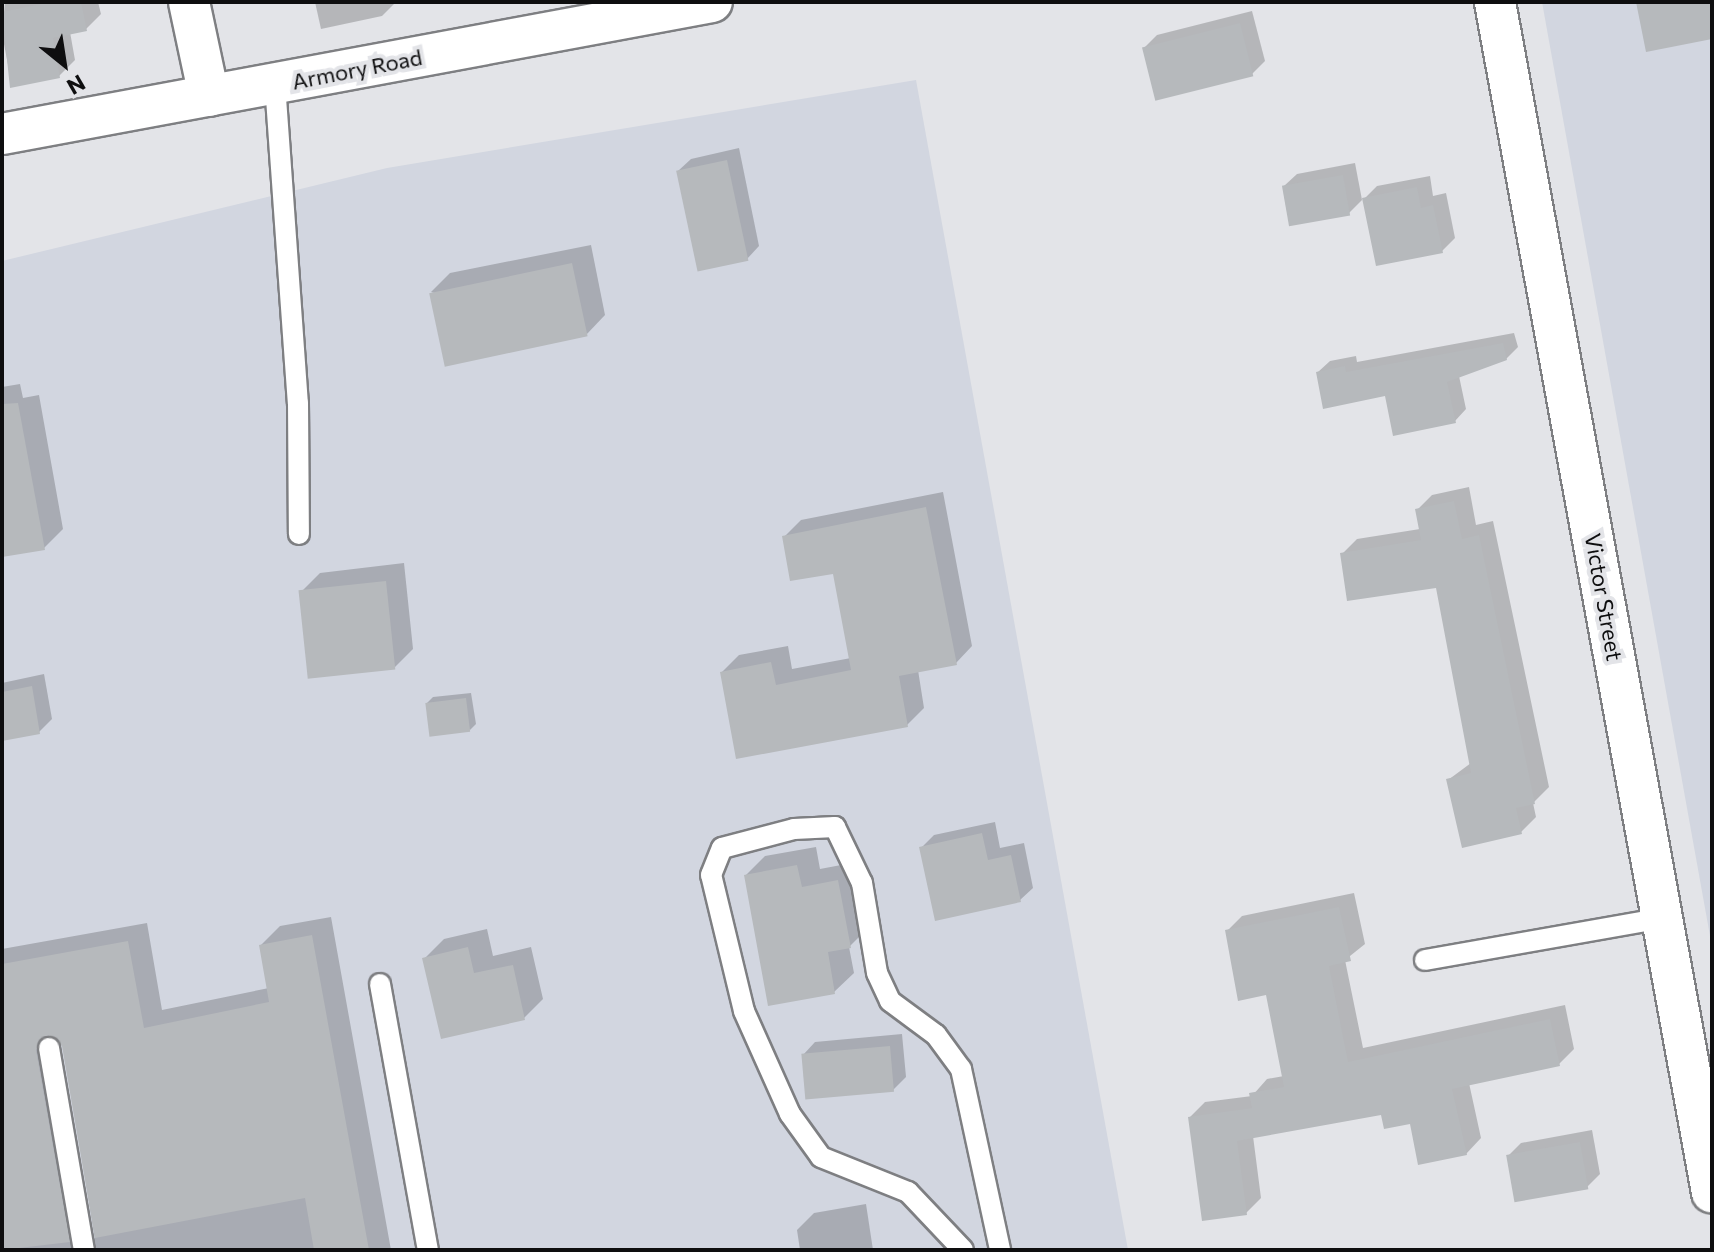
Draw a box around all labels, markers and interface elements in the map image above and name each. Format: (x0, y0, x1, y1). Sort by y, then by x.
north arrow (24, 24, 104, 104)
street label: Armory Road (290, 43, 424, 95)
text: N (62, 69, 90, 101)
street label: Victor Street (1580, 531, 1628, 663)

